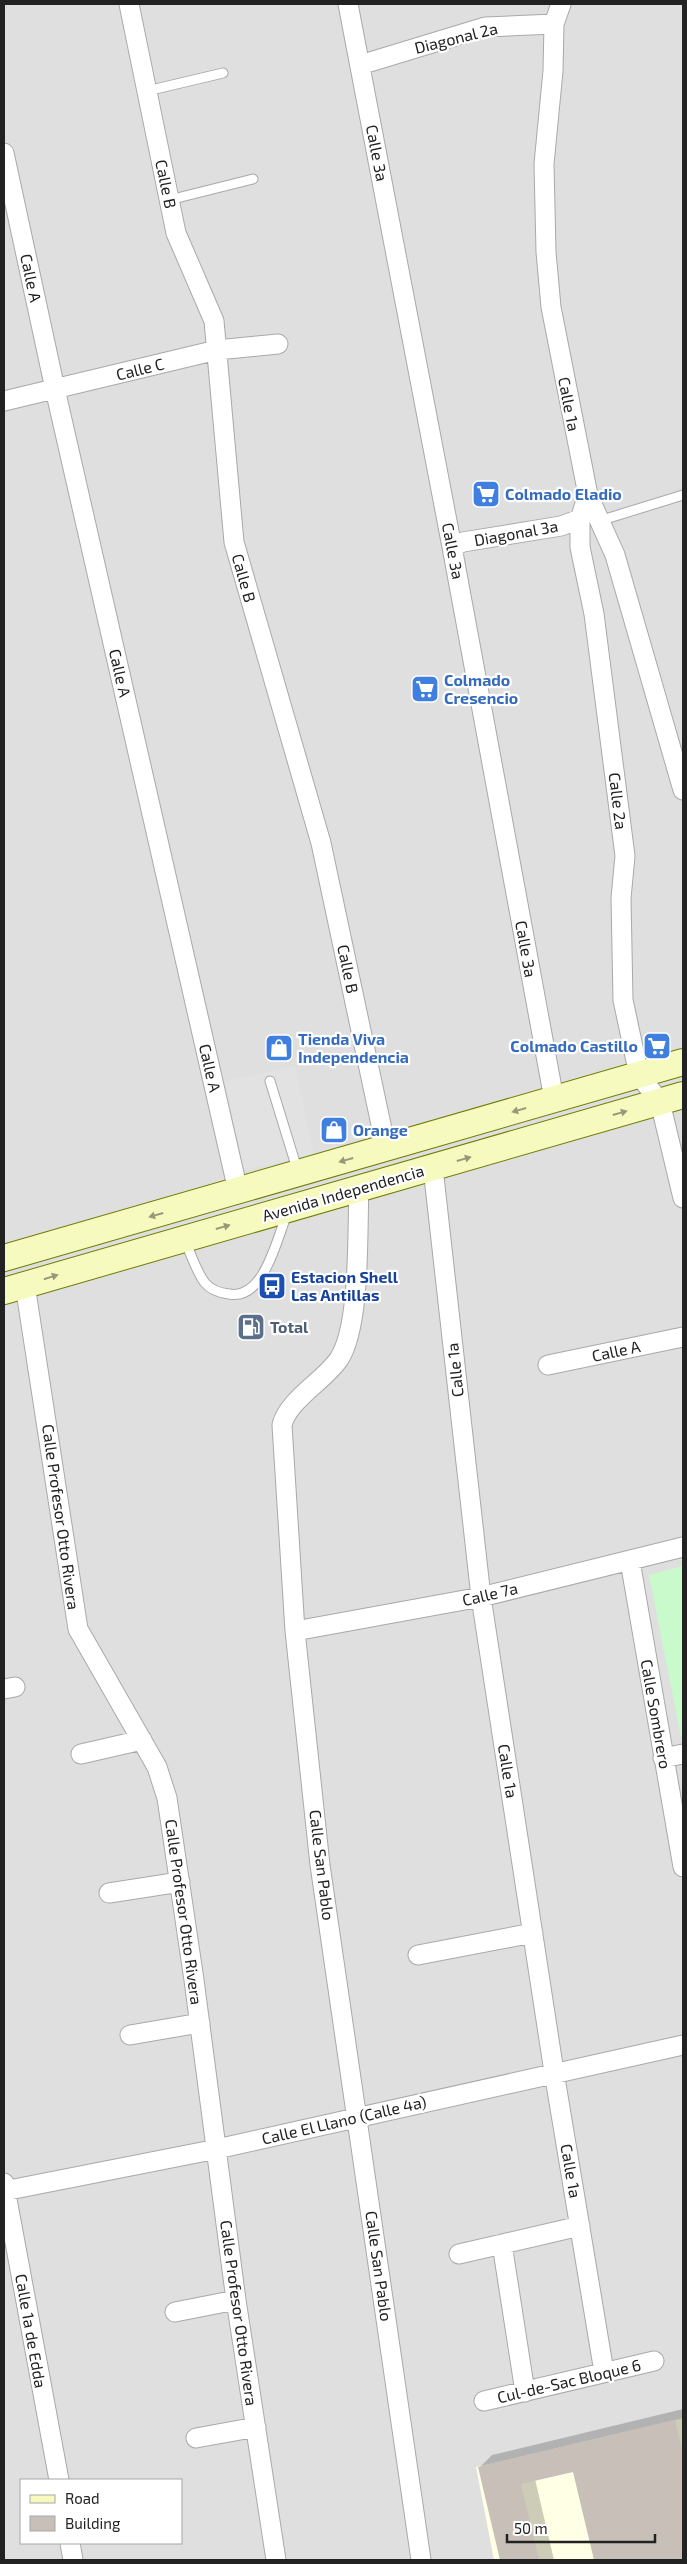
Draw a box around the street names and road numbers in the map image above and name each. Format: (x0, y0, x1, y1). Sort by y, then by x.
street label: Diagonal 2a (412, 18, 499, 57)
street label: Calle 3a (363, 123, 392, 183)
street label: Calle B (152, 158, 181, 210)
street label: Calle A (17, 252, 46, 304)
street label: Calle C (114, 353, 166, 384)
street label: Calle 1a (555, 375, 584, 433)
street label: Diagonal 3a (472, 516, 559, 549)
street label: Calle 3a (439, 521, 468, 581)
street label: Calle B (229, 551, 260, 604)
street label: Calle A (106, 647, 135, 699)
street label: Calle 2a (606, 771, 631, 831)
street label: Calle 3a (512, 919, 541, 979)
street label: Calle B (334, 943, 363, 995)
street label: Calle A (196, 1042, 225, 1094)
street label: Avenida Independencia (260, 1160, 426, 1225)
street label: Calle A (590, 1336, 642, 1365)
street label: Calle 1a (442, 1342, 467, 1398)
street label: Calle Profesor Otto Rivera (39, 1423, 84, 1611)
street label: Calle 7a (460, 1578, 520, 1609)
street label: Calle Sombrero (638, 1658, 675, 1770)
street label: Calle 1a (495, 1742, 522, 1799)
street label: Calle San Pablo (306, 1809, 339, 1921)
street label: Calle Profesor Otto Rivera (162, 1818, 207, 2006)
street label: Calle El Llano (Calle 4a) (260, 2091, 428, 2148)
street label: Calle 1a (557, 2142, 586, 2200)
street label: Calle San Pablo (362, 2209, 397, 2322)
street label: Calle Profesor Otto Rivera (217, 2219, 262, 2407)
street label: Calle 1a de Edda (12, 2272, 51, 2390)
street label: Cul-de-Sac Bloque 6 (495, 2355, 643, 2406)

